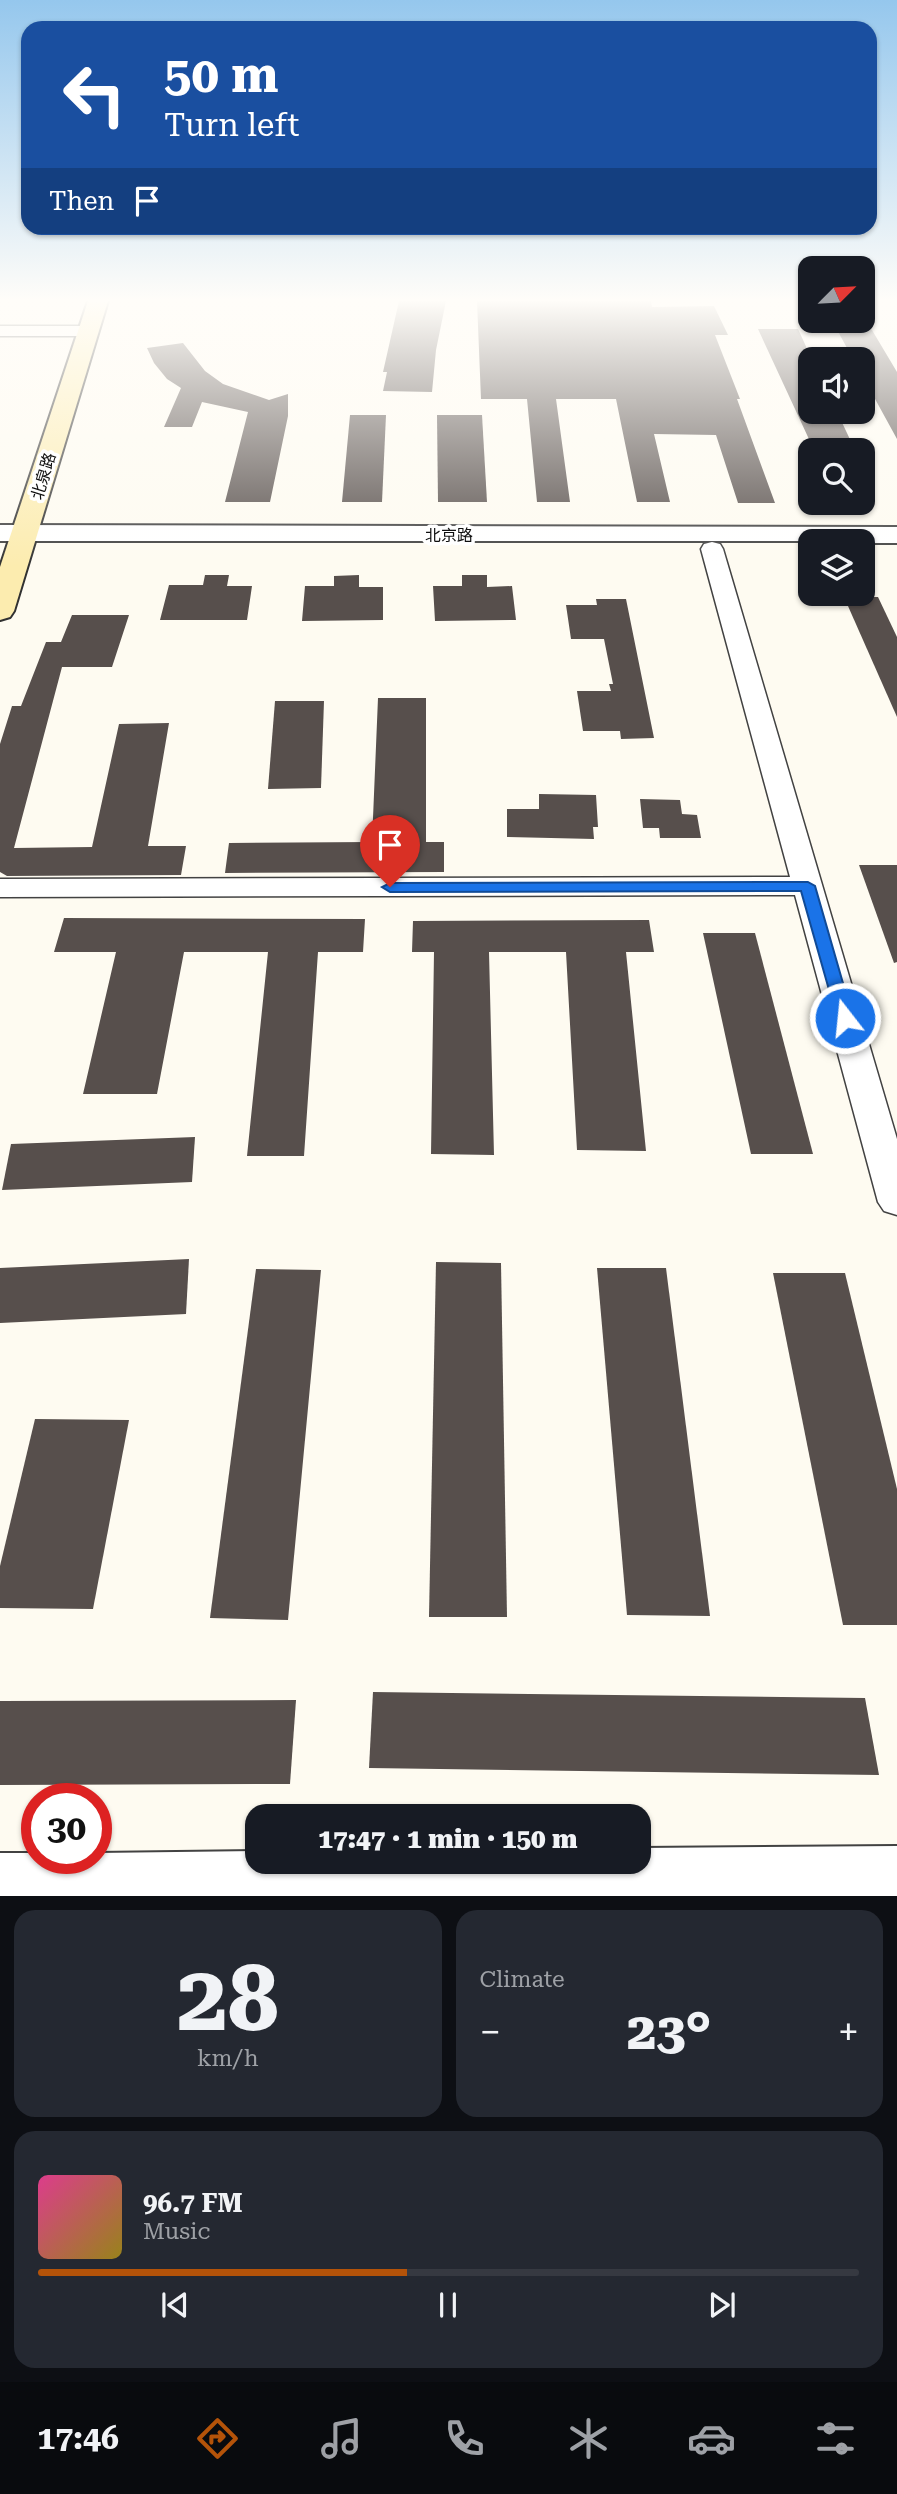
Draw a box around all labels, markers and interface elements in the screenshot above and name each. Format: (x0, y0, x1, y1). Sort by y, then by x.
text: 50 m (164, 47, 279, 104)
icon: left (49, 49, 140, 140)
text: Turn left (164, 106, 299, 144)
icon: arrive (128, 182, 166, 220)
text: Then (49, 186, 114, 216)
north arrow (798, 256, 875, 332)
map controls (798, 256, 875, 606)
button: sound (798, 347, 875, 424)
button: search (798, 438, 875, 515)
street label: 北泉路 (27, 450, 60, 502)
street label: 北京路 (425, 526, 473, 545)
button: layers (798, 529, 875, 606)
pin (360, 815, 420, 887)
icon: arrive (371, 826, 409, 864)
position arrow (808, 981, 882, 1055)
speed limit sign: 30 (21, 1783, 112, 1874)
text: 17:47 · 1 min · 150 m (318, 1824, 578, 1854)
text: 28 (177, 1946, 279, 2052)
text: Climate (480, 1966, 565, 1993)
text: 23° (627, 2001, 711, 2062)
text: − (480, 2010, 501, 2054)
text: + (838, 2010, 859, 2054)
text: km/h (197, 2045, 259, 2072)
text: 96.7 FM (143, 2188, 243, 2218)
text: Music (143, 2218, 210, 2245)
icon: previous (156, 2286, 194, 2324)
icon: pause (429, 2286, 467, 2324)
icon: next (703, 2286, 741, 2324)
icon: directions (193, 2414, 242, 2463)
icon: music (317, 2414, 366, 2463)
icon: phone (440, 2414, 489, 2463)
icon: climate (564, 2414, 613, 2463)
icon: car (687, 2414, 736, 2463)
icon: filters (811, 2414, 860, 2463)
text: 17:46 (37, 2419, 119, 2457)

